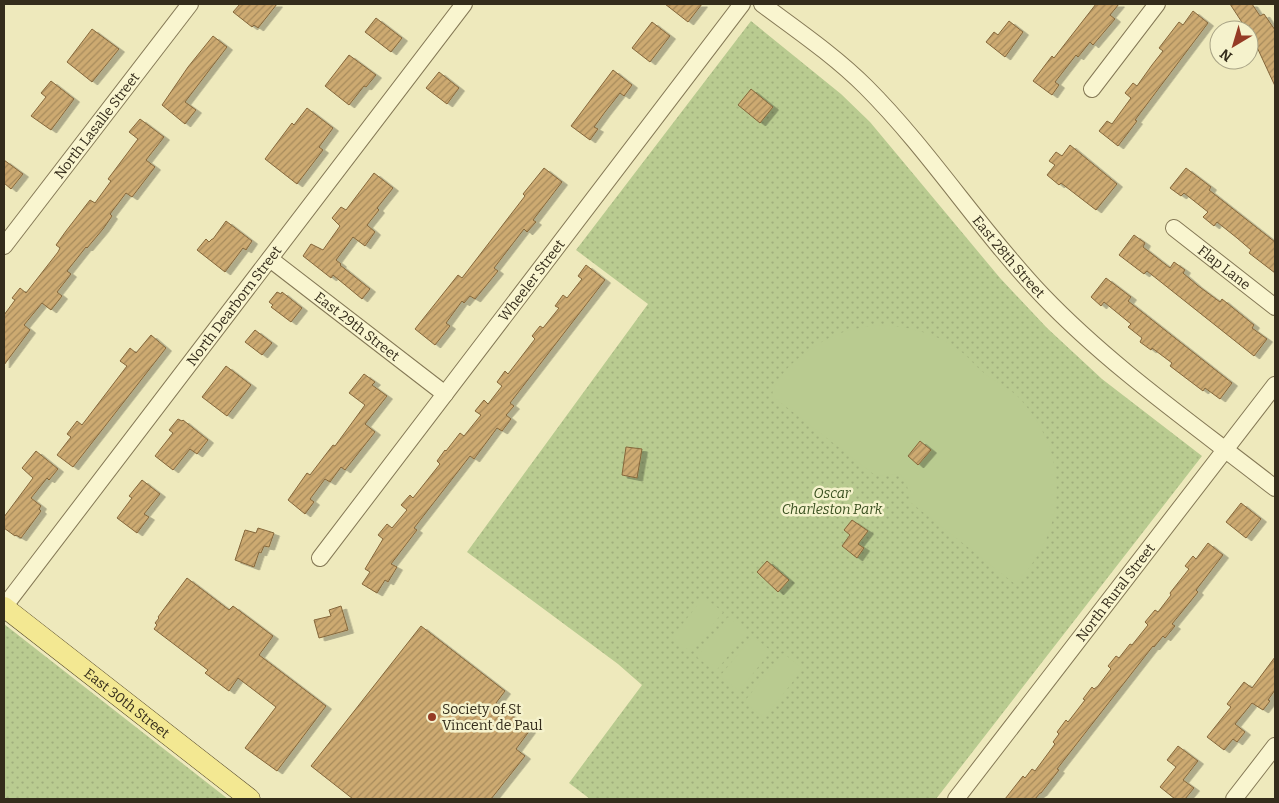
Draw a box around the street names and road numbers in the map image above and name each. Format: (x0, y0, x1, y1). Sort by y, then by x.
street label: North Lasalle Street (51, 69, 143, 182)
street label: East 28th Street (969, 212, 1048, 302)
street label: Wheeler Street (495, 236, 569, 325)
street label: Flap Lane (1194, 242, 1254, 294)
street label: North Dearborn Street (183, 243, 285, 369)
street label: East 29th Street (311, 289, 403, 365)
street label: North Rural Street (1073, 540, 1159, 645)
street label: East 30th Street (81, 665, 173, 742)

